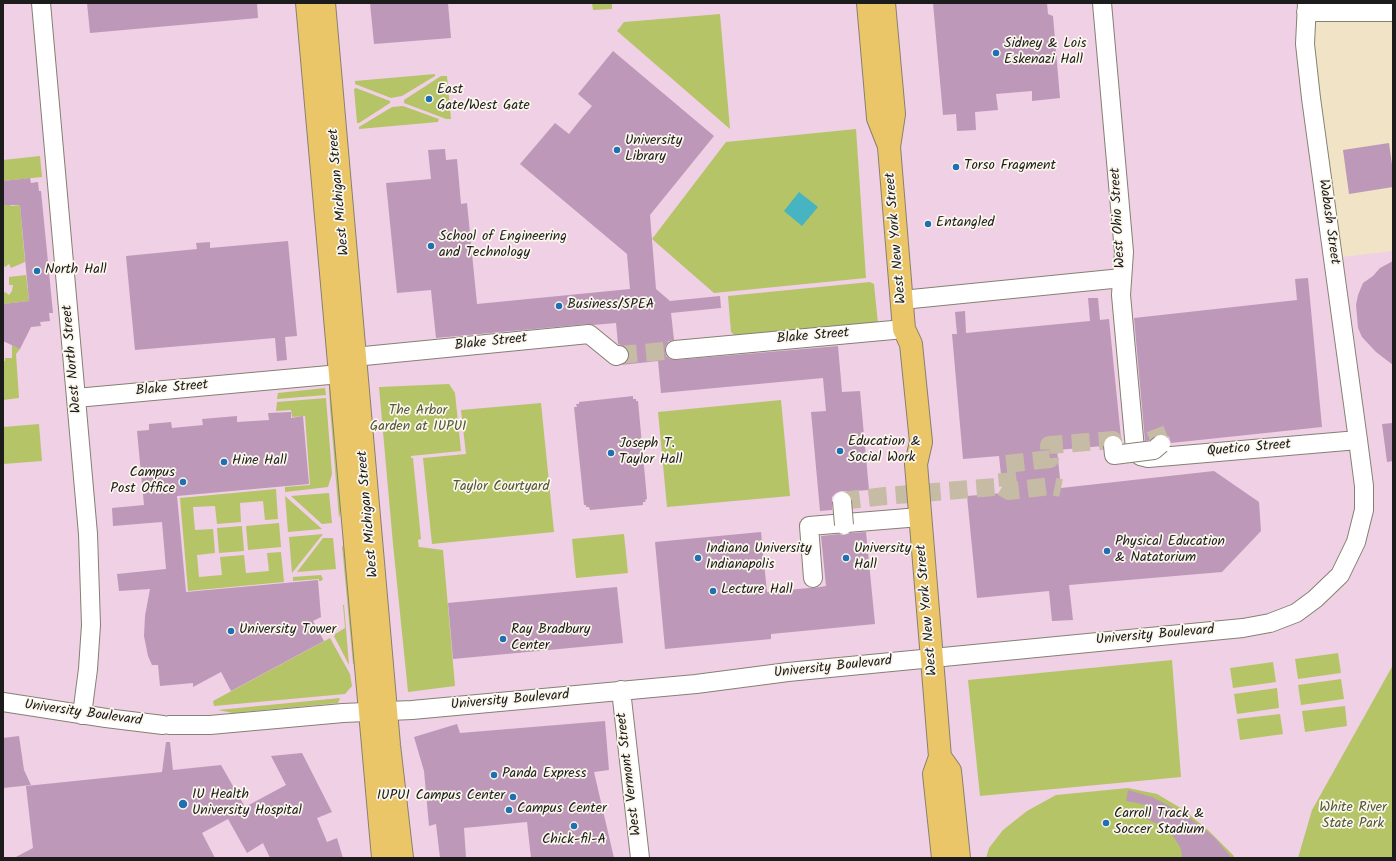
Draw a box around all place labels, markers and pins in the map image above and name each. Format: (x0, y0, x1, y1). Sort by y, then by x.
place label: Sidney & Lois Eskenazi Hall (1004, 37, 1086, 70)
marker: Sidney & Lois Eskenazi Hall (991, 48, 1001, 58)
place label: East Gate/West Gate (437, 83, 530, 116)
marker: East Gate/West Gate (424, 94, 434, 104)
place label: University Library (625, 134, 682, 166)
marker: University Library (612, 145, 622, 155)
place label: Torso Fragment (964, 159, 1056, 175)
marker: Torso Fragment (951, 162, 961, 172)
place label: Entangled (936, 216, 994, 232)
marker: Entangled (923, 219, 933, 229)
place label: School of Engineering and Technology (439, 230, 567, 262)
marker: School of Engineering and Technology (426, 241, 436, 251)
place label: North Hall (45, 263, 107, 279)
marker: North Hall (32, 266, 42, 276)
place label: Business/SPEA (567, 298, 654, 314)
marker: Business/SPEA (554, 301, 564, 311)
place label: Education & Social Work (848, 435, 921, 468)
place label: Joseph T. Taylor Hall (619, 437, 682, 470)
marker: Education & Social Work (835, 446, 845, 456)
marker: Joseph T. Taylor Hall (606, 448, 616, 458)
place label: Hine Hall (232, 454, 287, 470)
marker: Hine Hall (219, 457, 229, 467)
place label: Campus Post Office (110, 466, 175, 498)
marker: Campus Post Office (178, 477, 188, 487)
place label: Physical Education & Natatorium (1115, 535, 1225, 568)
place label: Indiana University Indianapolis (706, 542, 812, 574)
place label: University Hall (854, 542, 911, 574)
marker: Physical Education & Natatorium (1102, 546, 1112, 556)
marker: Indiana University Indianapolis (693, 553, 703, 563)
marker: University Hall (841, 553, 851, 563)
place label: Lecture Hall (721, 583, 793, 599)
marker: Lecture Hall (708, 586, 718, 596)
place label: University Tower (239, 623, 336, 639)
place label: Ray Bradbury Center (511, 623, 590, 656)
marker: University Tower (226, 626, 236, 636)
marker: Ray Bradbury Center (498, 634, 508, 644)
place label: Panda Express (502, 767, 587, 783)
marker: Panda Express (489, 770, 499, 780)
place label: IU Health University Hospital (192, 788, 302, 820)
place label: IUPUI Campus Center (377, 789, 505, 805)
marker: IUPUI Campus Center (508, 792, 518, 802)
marker: IU Health University Hospital (177, 798, 189, 810)
place label: Campus Center (517, 802, 607, 818)
marker: Campus Center (504, 805, 514, 815)
place label: Carroll Track & Soccer Stadium (1114, 807, 1204, 840)
marker: Carroll Track & Soccer Stadium (1101, 818, 1111, 828)
marker: Chick-fil-A (569, 821, 579, 831)
place label: Chick-fil-A (542, 833, 606, 849)

